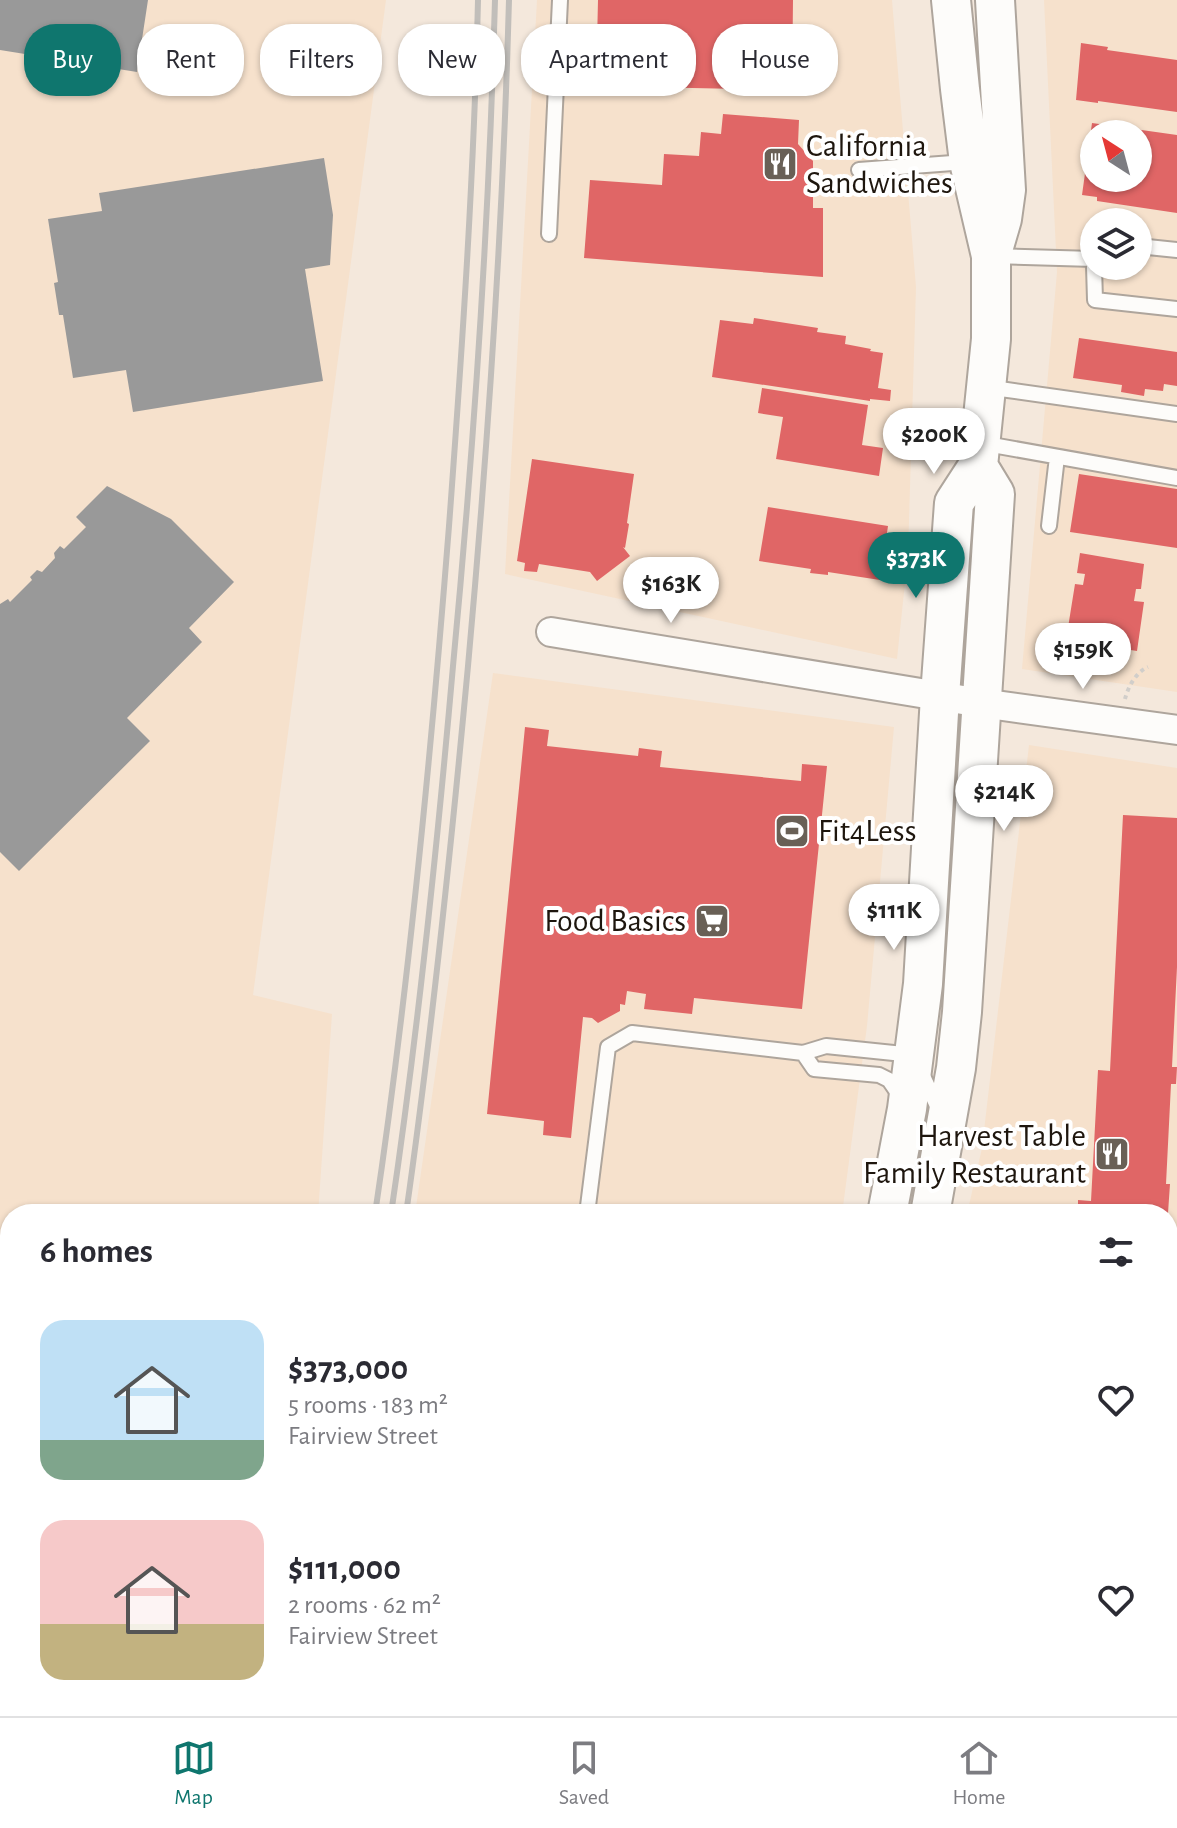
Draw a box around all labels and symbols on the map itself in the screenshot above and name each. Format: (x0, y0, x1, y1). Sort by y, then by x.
north arrow (1080, 120, 1152, 192)
place label: California Sandwiches (806, 130, 953, 199)
restaurant icon: California Sandwiches (761, 145, 799, 183)
pin: $200K (878, 408, 990, 476)
pin: $373K (860, 532, 972, 600)
pin: $163K (615, 557, 727, 625)
pin: $159K (1027, 623, 1139, 691)
pin: $214K (948, 765, 1060, 833)
sports icon: Fit4Less (773, 812, 811, 850)
place label: Fit4Less (818, 815, 917, 847)
pin: $111K (838, 884, 950, 952)
supermarket icon: Food Basics (693, 902, 731, 940)
place label: Food Basics (544, 905, 686, 937)
place label: Harvest Table Family Restaurant (863, 1120, 1086, 1189)
restaurant icon: Harvest Table Family Restaurant (1093, 1135, 1131, 1173)

